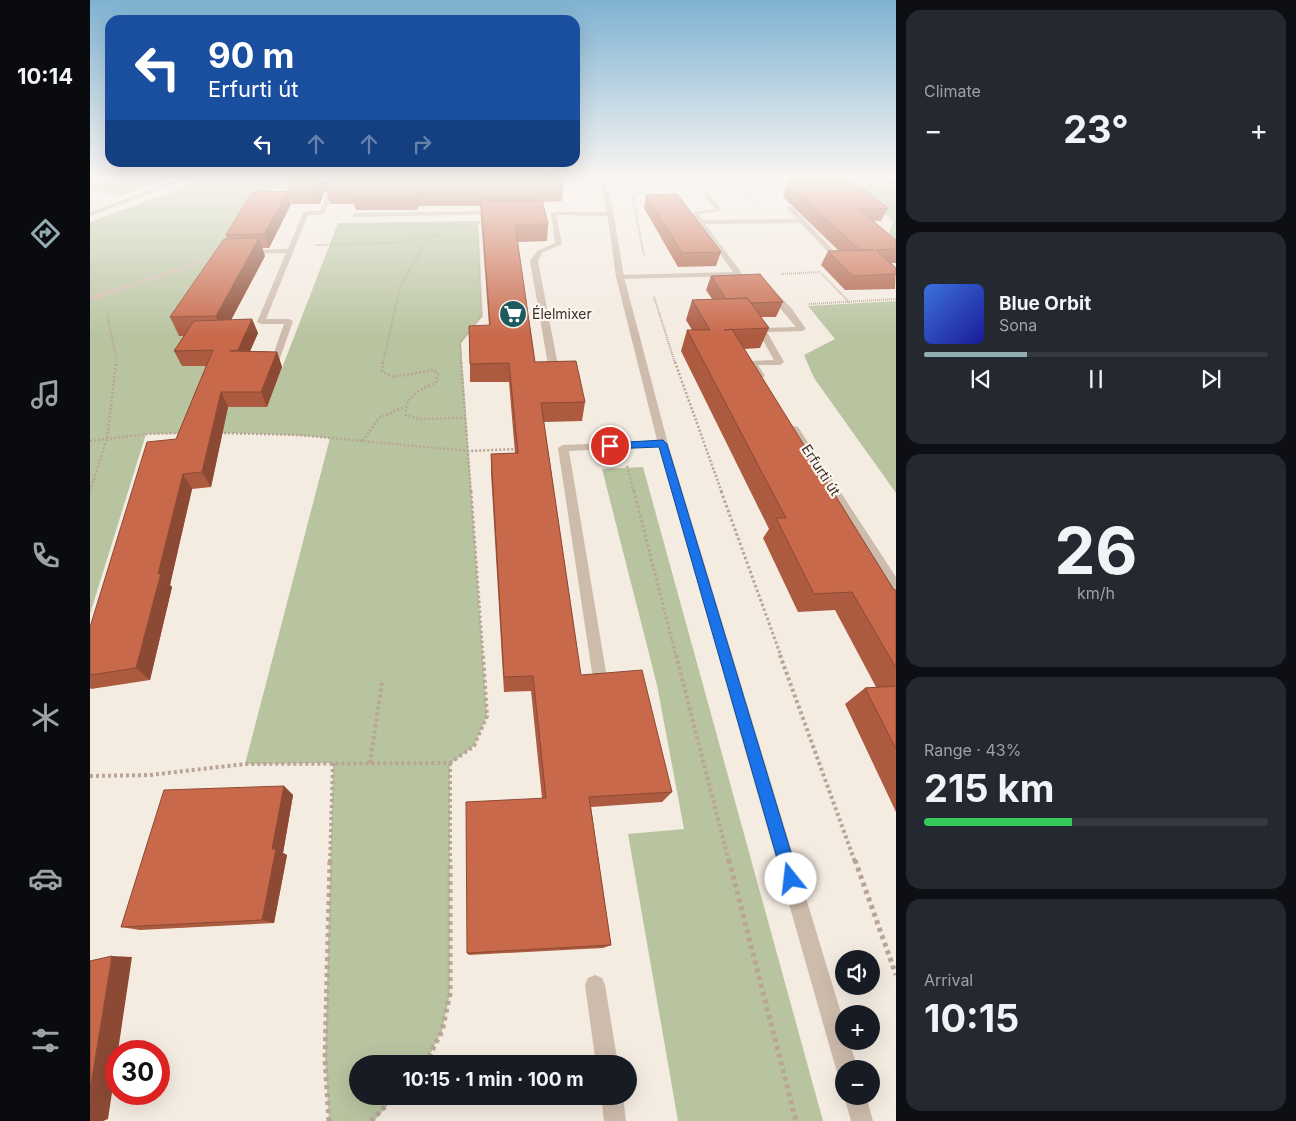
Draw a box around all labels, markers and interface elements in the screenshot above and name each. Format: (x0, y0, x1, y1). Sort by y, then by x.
text: 90 m (208, 34, 295, 76)
icon: left (125, 35, 190, 100)
text: 10:14 (17, 63, 73, 89)
text: Erfurti út (208, 76, 299, 102)
text: Climate (924, 81, 981, 101)
text: 23° (1063, 106, 1129, 152)
text: − (924, 113, 943, 147)
text: + (1249, 113, 1268, 147)
icon: left (249, 130, 277, 158)
icon: ahead (302, 130, 330, 158)
icon: ahead (355, 130, 383, 158)
icon: right (408, 130, 436, 158)
icon: directions (28, 216, 63, 251)
text: Blue Orbit (999, 292, 1091, 315)
supermarket icon: Élelmixer (498, 299, 528, 329)
place label: Élelmixer (532, 305, 592, 322)
text: Sona (999, 315, 1037, 335)
icon: previous (967, 365, 995, 393)
icon: pause (1082, 365, 1110, 393)
icon: next (1197, 365, 1225, 393)
icon: music (28, 377, 63, 412)
pin (589, 425, 631, 467)
icon: arrive (596, 432, 624, 460)
street label: Erfurti út (799, 441, 844, 499)
text: 26 (1054, 511, 1138, 590)
icon: phone (28, 538, 63, 573)
text: km/h (1077, 583, 1115, 603)
icon: climate (28, 700, 63, 735)
text: Range · 43% (924, 740, 1021, 760)
text: 215 km (924, 765, 1054, 811)
position arrow (764, 852, 816, 904)
icon: car (28, 861, 63, 896)
map controls (835, 950, 880, 1105)
button: sound (835, 950, 880, 995)
text: Arrival (924, 970, 973, 990)
text: 10:15 (924, 995, 1019, 1041)
button: + (835, 1005, 880, 1050)
icon: filters (28, 1023, 63, 1058)
speed limit sign: 30 (105, 1040, 170, 1105)
button: − (835, 1060, 880, 1105)
text: 10:15 · 1 min · 100 m (402, 1068, 584, 1091)

